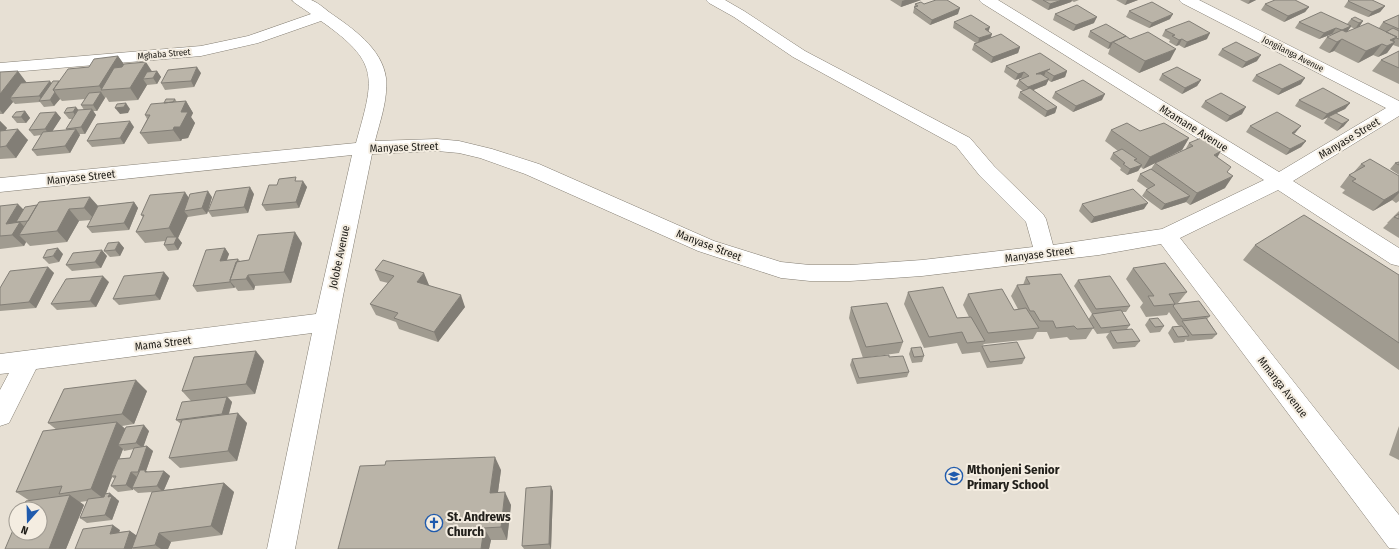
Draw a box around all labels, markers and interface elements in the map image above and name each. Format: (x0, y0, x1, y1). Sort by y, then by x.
street label: Jongilanga Avenue (1261, 34, 1326, 74)
street label: Mghaba Street (137, 47, 191, 61)
street label: Mzamane Avenue (1157, 102, 1230, 155)
street label: Manyase Street (1316, 115, 1382, 162)
street label: Manyase Street (369, 140, 439, 155)
street label: Manyase Street (46, 167, 116, 188)
street label: Jolobe Avenue (326, 224, 353, 290)
street label: Manyase Street (674, 227, 744, 264)
street label: Manyase Street (1004, 244, 1074, 265)
street label: Mama Street (134, 334, 192, 353)
street label: Mmanga Avenue (1255, 354, 1310, 420)
place label: Mthonjeni Senior Primary School (967, 462, 1060, 492)
school or university icon: Mthonjeni Senior Primary School (944, 466, 964, 486)
north arrow (8, 501, 48, 541)
place label: St. Andrews Church (447, 509, 511, 539)
church icon: St. Andrews Church (424, 513, 444, 533)
text: N (19, 523, 30, 537)

